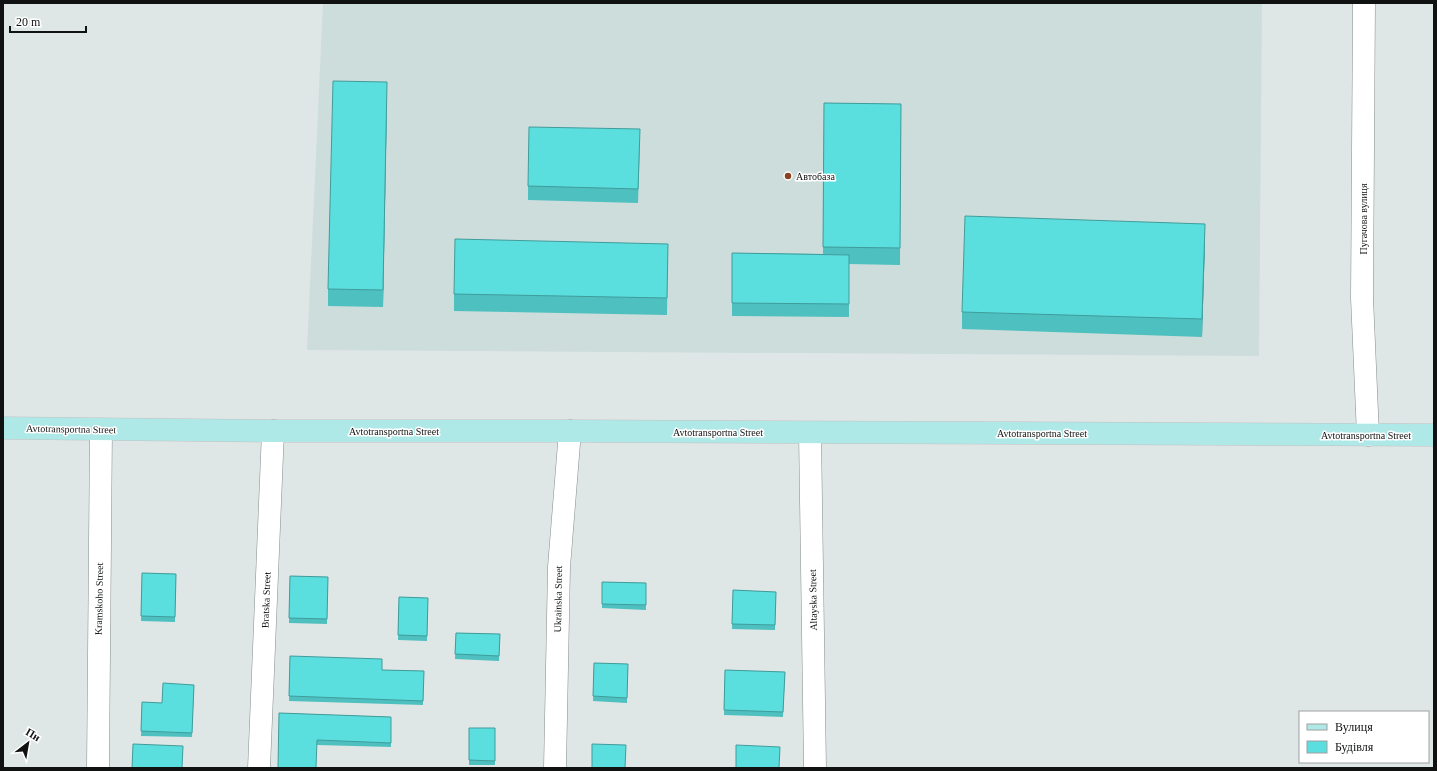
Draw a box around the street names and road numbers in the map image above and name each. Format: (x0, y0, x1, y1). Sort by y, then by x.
street label: Пугачова вулиця (1358, 183, 1369, 255)
street label: Avtotransportna Street (26, 423, 116, 435)
street label: Avtotransportna Street (349, 426, 439, 437)
street label: Avtotransportna Street (673, 427, 763, 438)
street label: Avtotransportna Street (997, 428, 1087, 439)
street label: Avtotransportna Street (1321, 430, 1411, 441)
street label: Kramskoho Street (93, 562, 105, 635)
street label: Ukrainska Street (552, 565, 564, 633)
street label: Altayska Street (807, 569, 819, 631)
street label: Bratska Street (260, 571, 272, 628)

